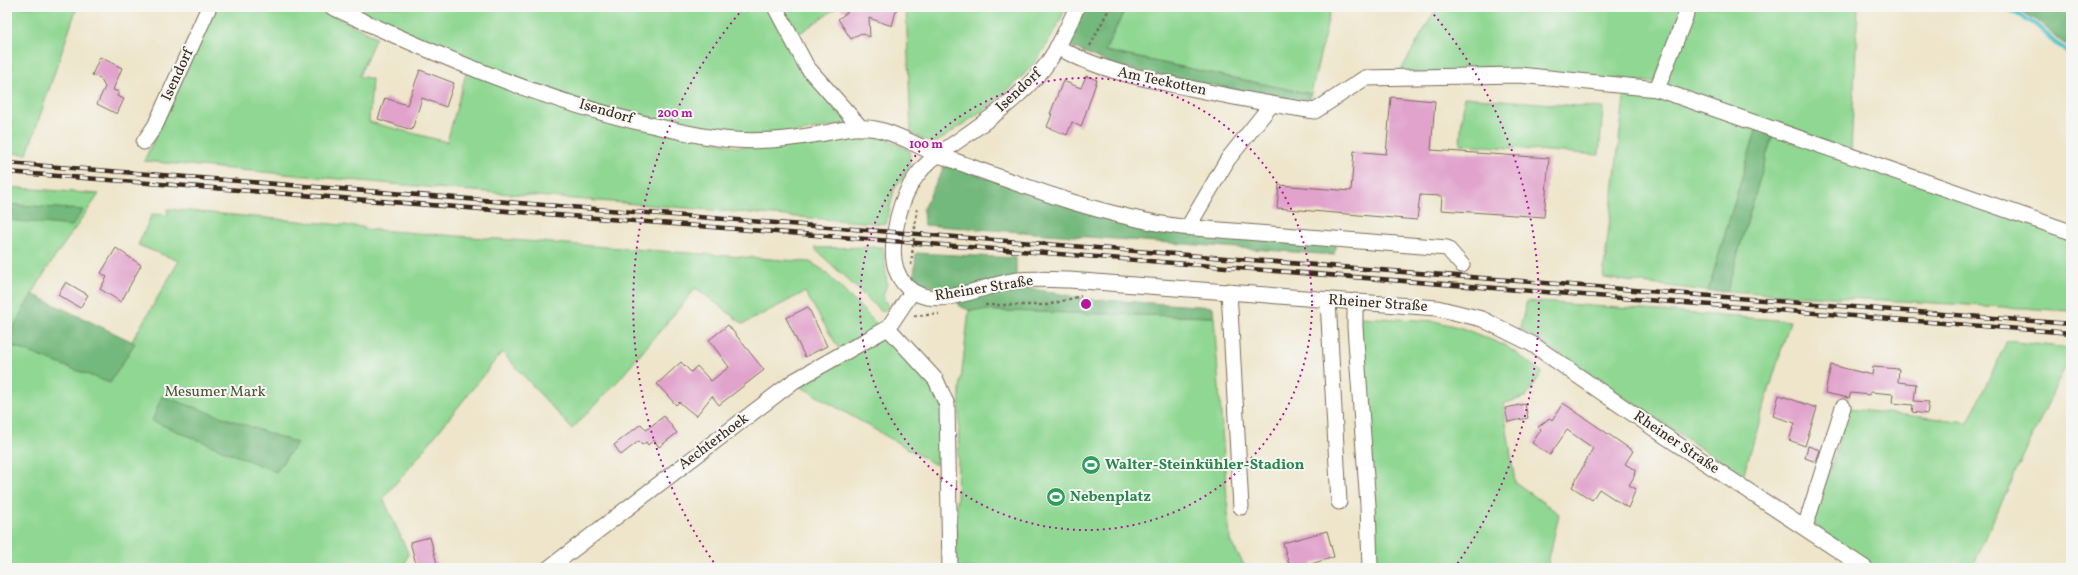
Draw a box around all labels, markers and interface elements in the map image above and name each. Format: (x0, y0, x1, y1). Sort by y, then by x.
street label: Isendorf (157, 44, 200, 105)
street label: Am Teekotten (1116, 62, 1209, 102)
street label: Isendorf (991, 63, 1048, 118)
street label: Isendorf (576, 94, 637, 130)
text: 200 m (657, 106, 693, 122)
text: 100 m (909, 137, 943, 153)
street label: Rheiner Straße (933, 271, 1035, 307)
street label: Rheiner Straße (1328, 290, 1428, 318)
centre of rings (1079, 297, 1093, 311)
park label: Mesumer Mark (164, 382, 266, 403)
street label: Rheiner Straße (1629, 406, 1723, 480)
street label: Aechterhoek (674, 409, 754, 475)
sports icon: Walter-Steinkühler-Stadion (1080, 454, 1102, 476)
place label: Walter-Steinkühler-Stadion (1105, 455, 1305, 476)
sports icon: Nebenplatz (1045, 486, 1067, 508)
place label: Nebenplatz (1070, 487, 1151, 508)

